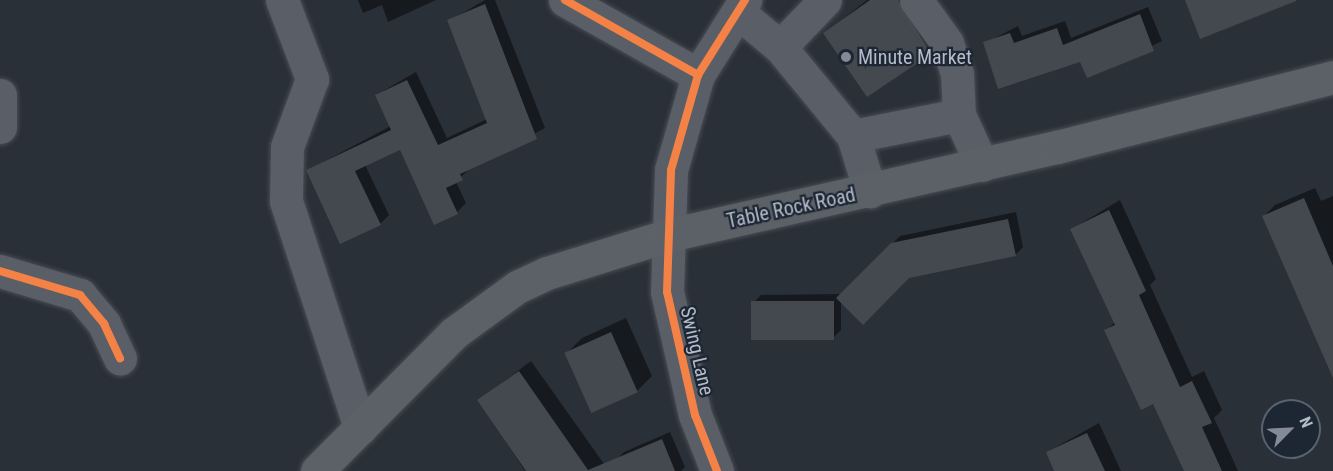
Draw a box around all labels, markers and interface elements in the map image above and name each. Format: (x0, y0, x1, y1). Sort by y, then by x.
place label: Minute Market (858, 45, 972, 69)
marker: Minute Market (839, 50, 853, 64)
street label: Table Rock Road (724, 183, 858, 233)
street label: Swing Lane (675, 304, 719, 398)
north arrow (1261, 399, 1321, 459)
text: N (1295, 414, 1317, 431)

